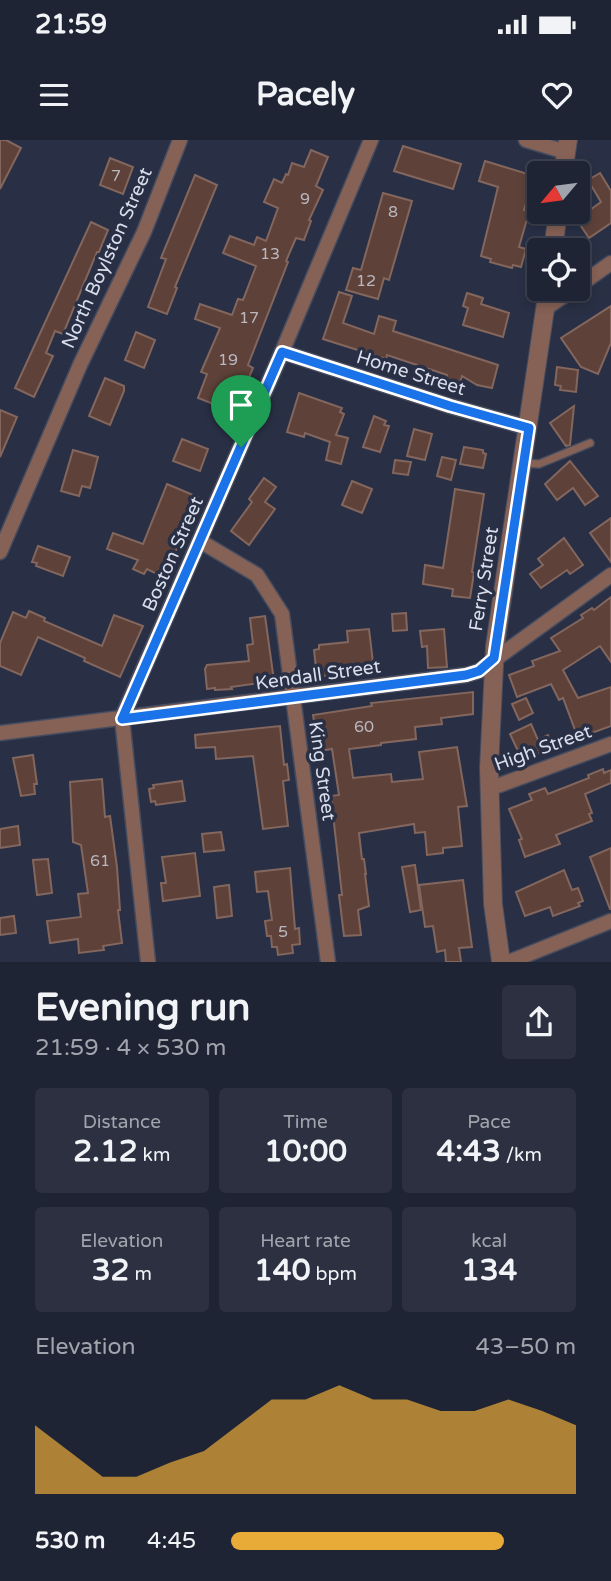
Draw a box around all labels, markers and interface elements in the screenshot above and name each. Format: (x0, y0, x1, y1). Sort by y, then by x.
text: 21:59 (35, 9, 107, 40)
icon: menu (35, 76, 73, 114)
text: Pacely (256, 76, 355, 114)
icon: heart (538, 76, 576, 114)
north arrow (527, 161, 590, 224)
map controls (527, 161, 590, 301)
street label: North Boylston Street (57, 164, 157, 352)
house number: 7 (111, 166, 121, 186)
house number: 9 (300, 189, 310, 209)
house number: 8 (388, 202, 398, 222)
button: locate (527, 238, 590, 301)
house number: 13 (260, 244, 280, 264)
house number: 12 (356, 271, 376, 291)
house number: 17 (239, 308, 259, 328)
street label: Home Street (354, 346, 468, 400)
house number: 19 (218, 350, 238, 370)
pin (211, 375, 271, 447)
icon: arrive (222, 386, 260, 424)
street label: Boston Street (138, 493, 208, 615)
street label: Ferry Street (465, 525, 503, 633)
street label: Kendall Street (254, 655, 382, 695)
house number: 60 (354, 717, 374, 737)
street label: King Street (304, 720, 340, 822)
street label: High Street (491, 720, 595, 776)
house number: 61 (90, 851, 110, 871)
house number: 5 (278, 922, 288, 942)
text: Evening run (35, 985, 250, 1031)
button: share (502, 985, 576, 1059)
text: 21:59 · 4 × 530 m (35, 1034, 226, 1062)
text: Distance (83, 1111, 161, 1133)
text: Time (283, 1111, 328, 1133)
text: Pace (467, 1111, 511, 1133)
text: 2.12 (73, 1133, 138, 1170)
text: 10:00 (264, 1133, 347, 1170)
text: 4:43 (436, 1133, 501, 1170)
text: km (138, 1144, 170, 1166)
text: /km (501, 1144, 542, 1166)
text: Elevation (80, 1230, 163, 1252)
text: Heart rate (260, 1230, 351, 1252)
text: kcal (471, 1230, 507, 1252)
text: 32 (92, 1252, 129, 1289)
text: 140 (254, 1252, 311, 1289)
text: 134 (461, 1252, 517, 1289)
text: m (129, 1263, 152, 1285)
text: bpm (311, 1263, 357, 1285)
text: Elevation (35, 1333, 136, 1361)
text: 43–50 m (475, 1333, 576, 1361)
text: 530 m (35, 1527, 105, 1555)
text: 4:45 (147, 1527, 196, 1555)

